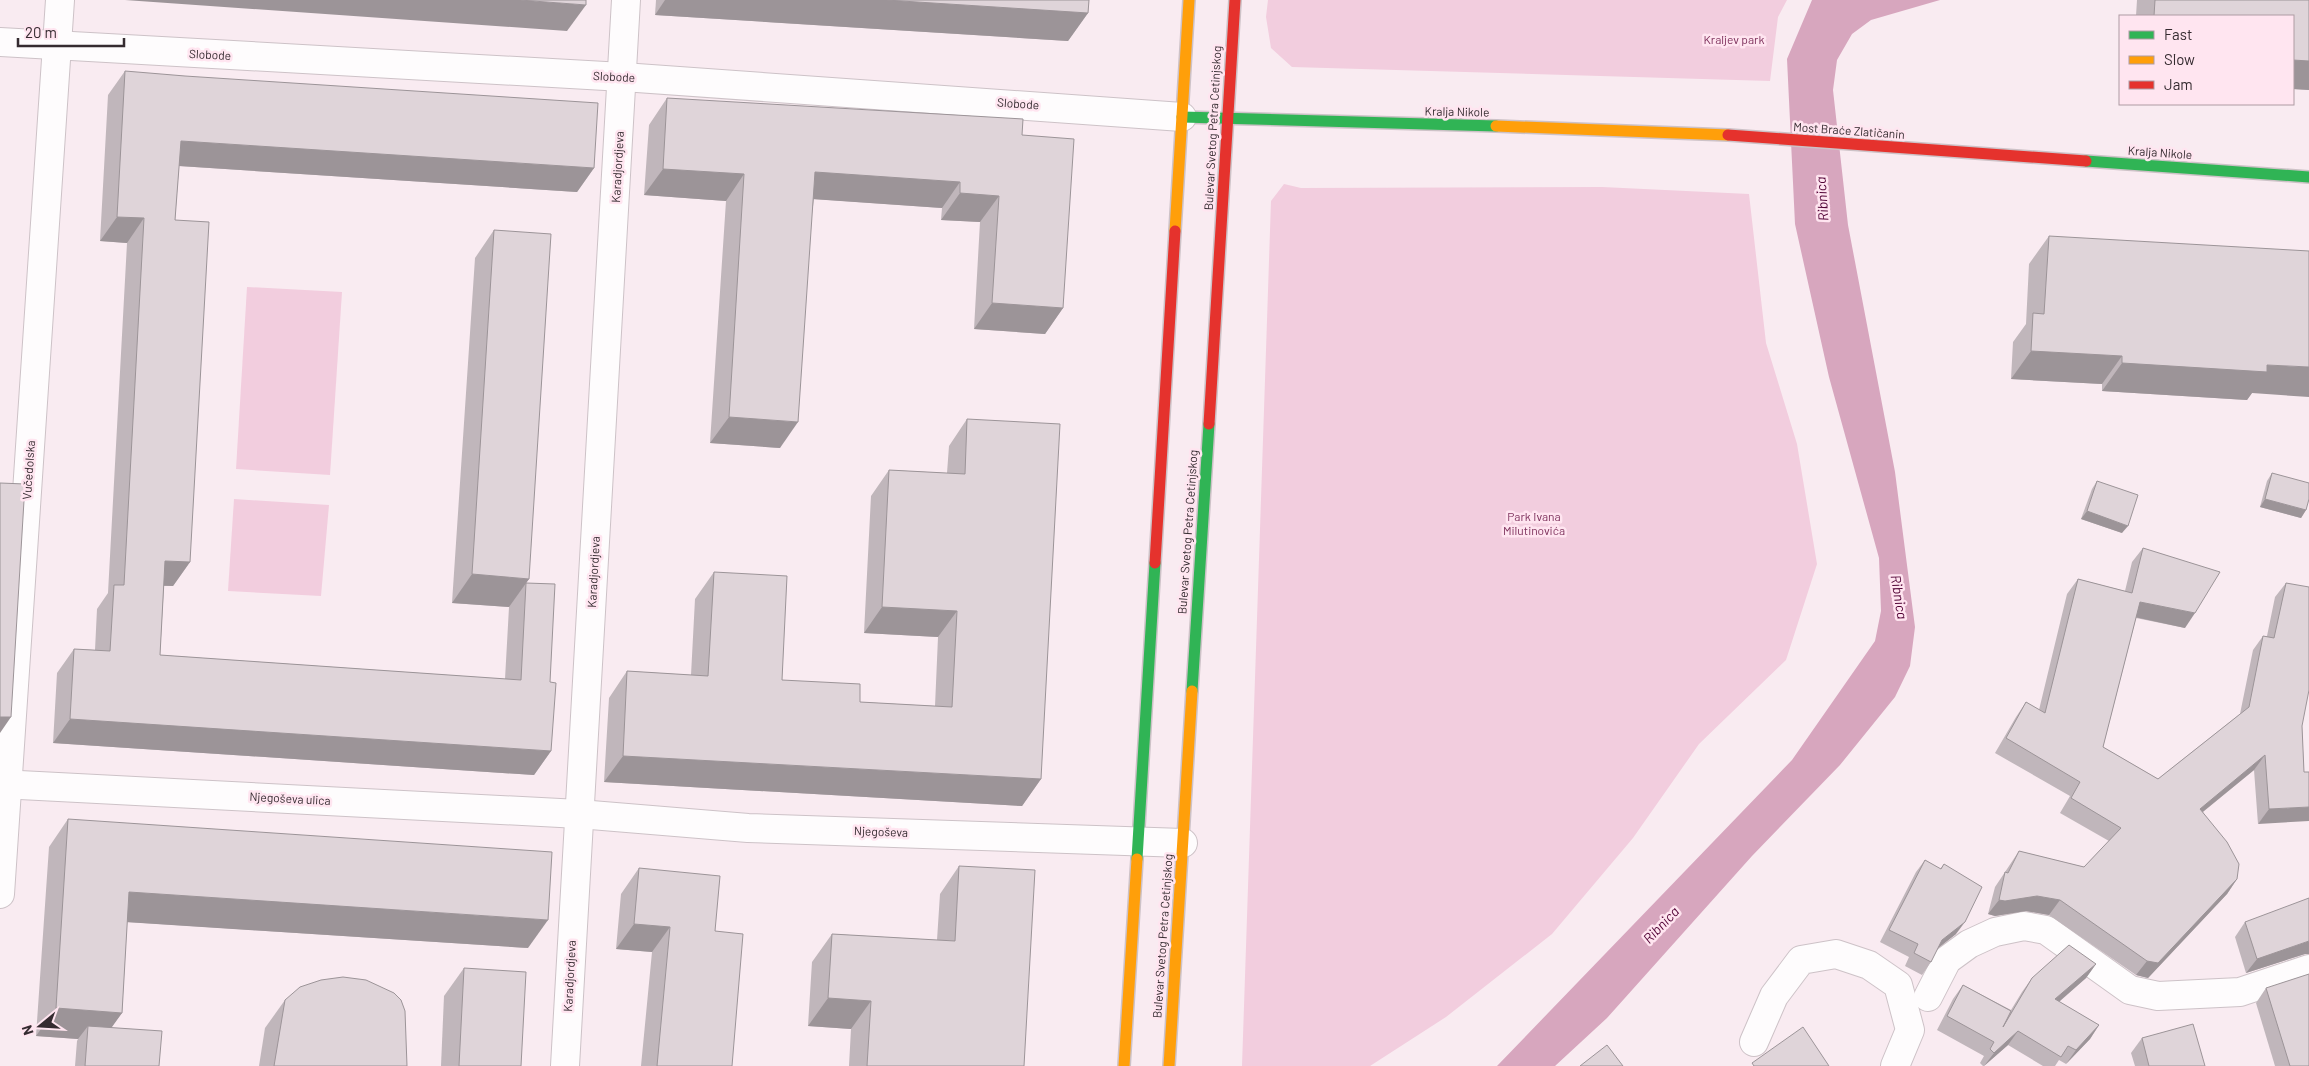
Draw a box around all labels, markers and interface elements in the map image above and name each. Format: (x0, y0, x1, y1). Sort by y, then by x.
scale bar (18, 15, 124, 47)
legend (2119, 15, 2294, 105)
text: 20 m (25, 23, 57, 41)
text: Fast (2164, 25, 2192, 43)
park label: Kraljev park (1704, 32, 1765, 46)
street label: Bulevar Svetog Petra Cetinjskog (1201, 45, 1223, 211)
street label: Slobode (189, 46, 232, 62)
text: Slow (2164, 50, 2195, 68)
street label: Slobode (593, 68, 636, 84)
text: Jam (2164, 75, 2193, 93)
street label: Slobode (997, 95, 1040, 111)
street label: Kralja Nikole (1425, 103, 1489, 119)
street label: Most Braće Zlatičanin (1793, 119, 1905, 141)
street label: Karadjordjeva (608, 131, 626, 203)
street label: Kralja Nikole (2127, 143, 2193, 161)
water label: Ribnica (1811, 176, 1832, 222)
street label: Vučedolska (19, 440, 37, 500)
street label: Bulevar Svetog Petra Cetinjskog (1174, 449, 1200, 615)
park label: Park Ivana Milutinovića (1503, 509, 1565, 537)
street label: Karadjordjeva (584, 536, 602, 608)
water label: Ribnica (1888, 574, 1911, 620)
street label: Njegoševa ulica (249, 789, 331, 807)
street label: Njegoševa (854, 823, 908, 839)
street label: Bulevar Svetog Petra Cetinjskog (1149, 853, 1175, 1019)
water label: Ribnica (1639, 903, 1682, 947)
street label: Karadjordjeva (560, 940, 578, 1012)
north arrow (15, 1001, 65, 1051)
text: N (18, 1023, 37, 1037)

